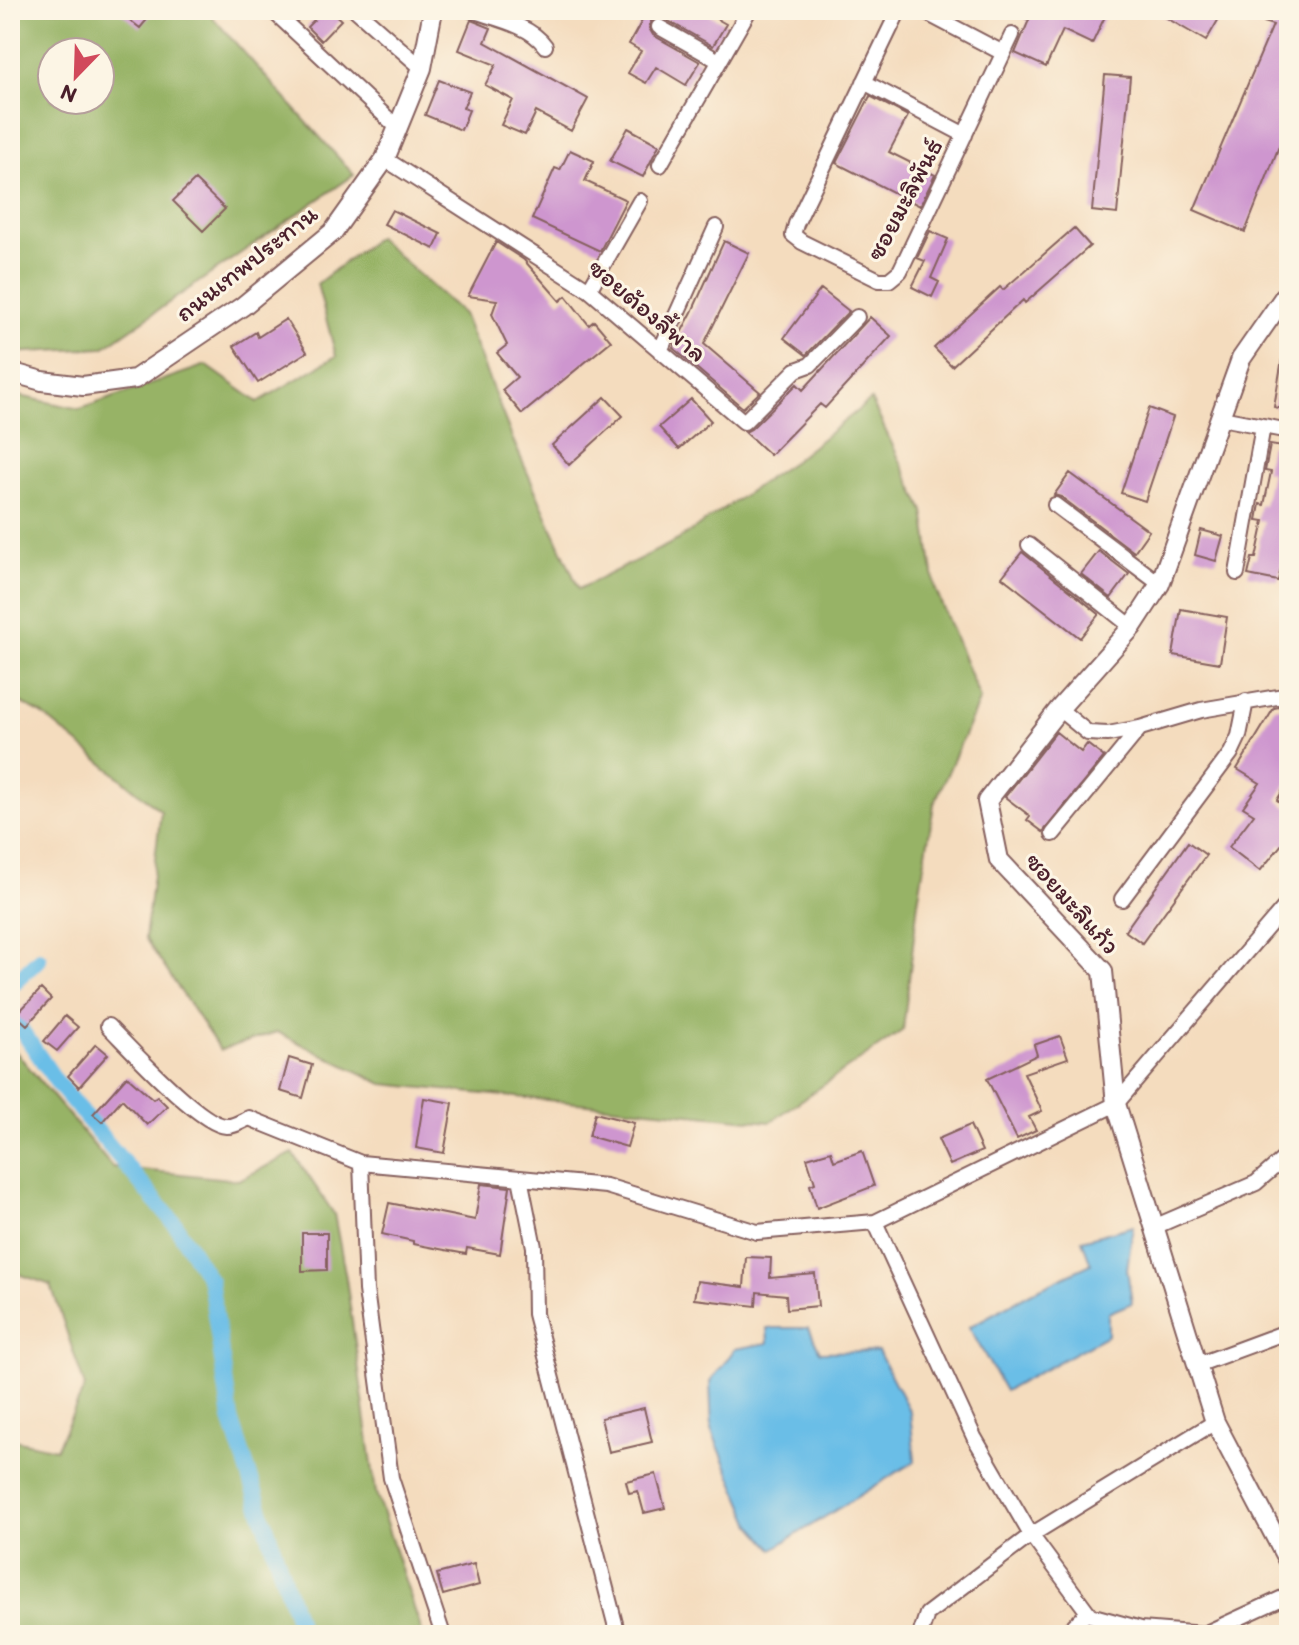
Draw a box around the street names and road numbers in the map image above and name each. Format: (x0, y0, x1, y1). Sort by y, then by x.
street label: ซอยมะลิพันธ์ (859, 133, 949, 265)
street label: ถนนเทพประทาน (168, 197, 324, 329)
street label: ซอยต้องลี้พาล (582, 251, 714, 369)
street label: ซอยมะลิแก้ว (1019, 845, 1127, 961)

